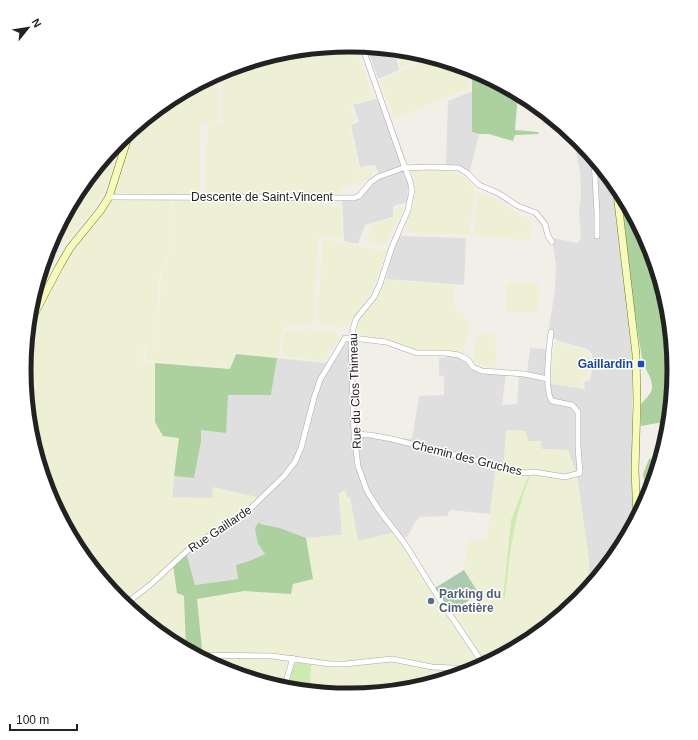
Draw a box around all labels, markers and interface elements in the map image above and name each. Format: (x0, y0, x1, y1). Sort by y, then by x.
north arrow (8, 8, 48, 48)
text: N (29, 17, 44, 29)
street label: Descente de Saint-Vincent (191, 190, 334, 204)
street label: Rue du Clos Thimeau (346, 333, 364, 449)
place label: Gaillardin (578, 357, 633, 371)
marker: Gaillardin (636, 359, 646, 369)
street label: Chemin des Gruches (411, 438, 523, 478)
street label: Rue Gaillarde (186, 503, 255, 555)
place label: Parking du Cimetière (439, 587, 501, 615)
marker: Parking du Cimetière (426, 596, 436, 606)
scale bar (10, 706, 77, 732)
text: 100 m (16, 713, 49, 727)

